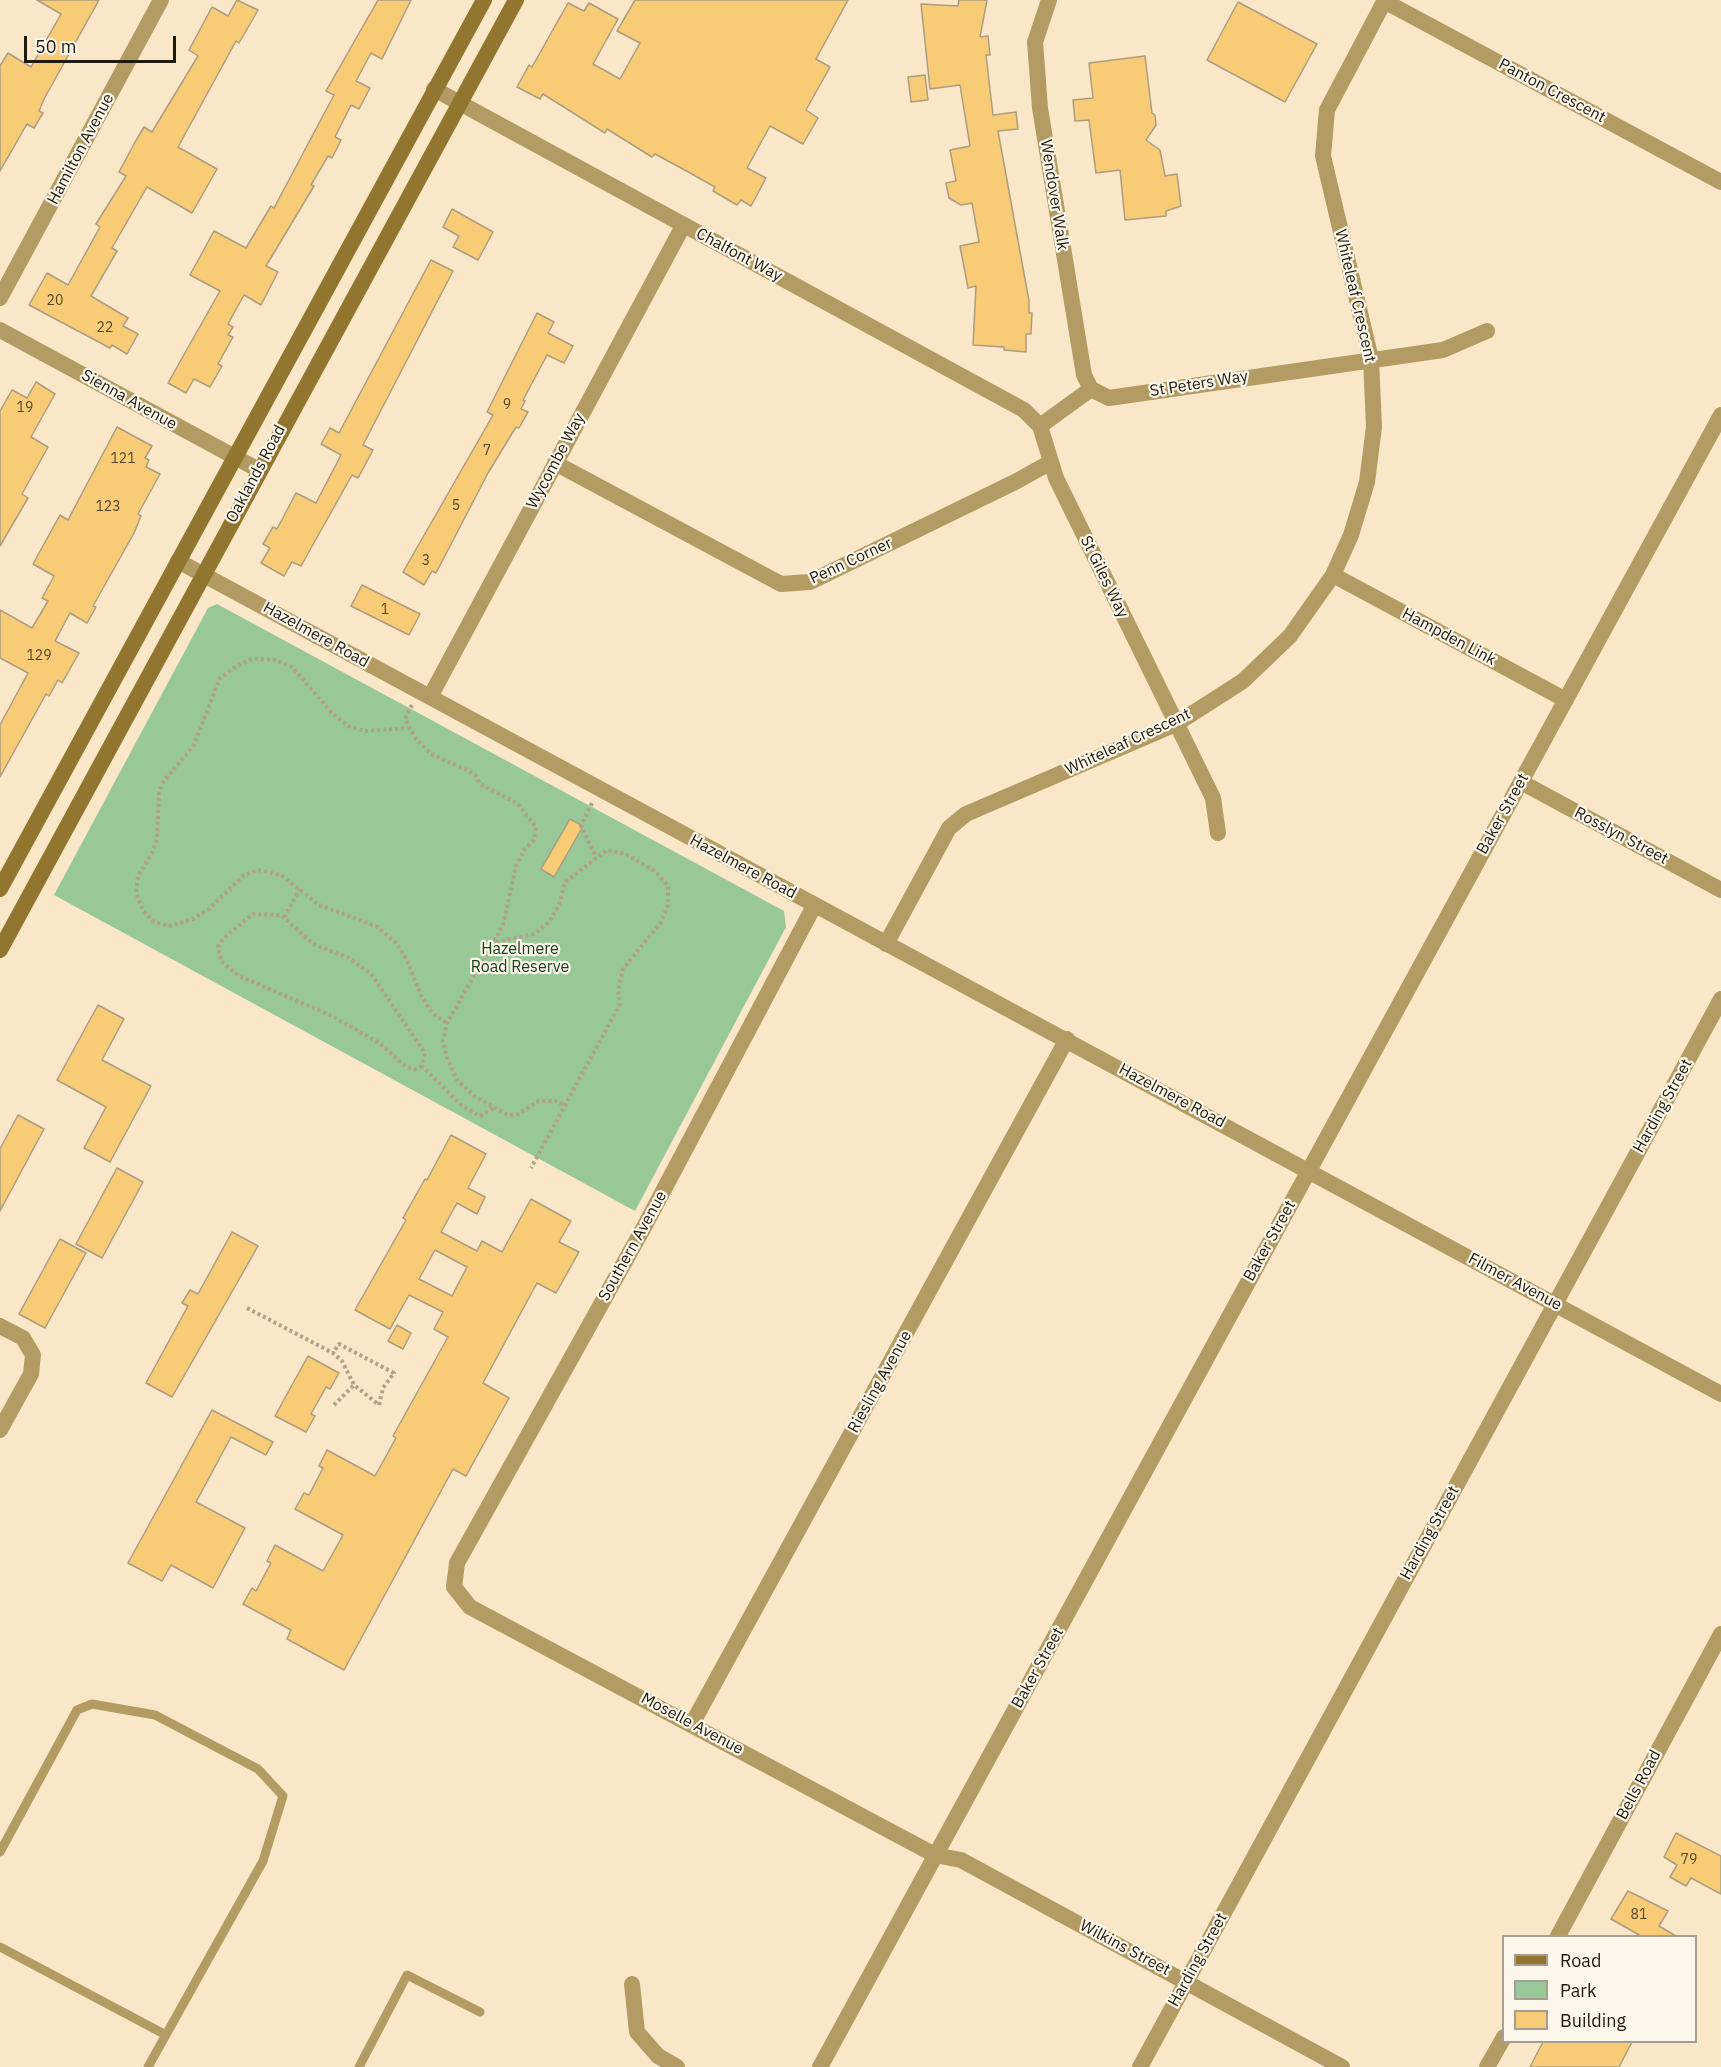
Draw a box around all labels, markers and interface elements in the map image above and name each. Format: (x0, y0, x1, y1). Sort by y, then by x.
scale bar (27, 24, 178, 62)
text: 50 m (35, 35, 77, 58)
street label: Panton Crescent (1495, 55, 1609, 127)
street label: Hamilton Avenue (44, 90, 118, 208)
street label: Wendover Walk (1036, 138, 1072, 252)
street label: Chalfont Way (693, 224, 785, 286)
street label: Whiteleaf Crescent (1330, 228, 1380, 364)
house number: 20 (47, 293, 63, 309)
house number: 22 (97, 320, 113, 336)
street label: Sienna Avenue (78, 366, 180, 434)
street label: St Peters Way (1149, 367, 1249, 401)
house number: 9 (503, 397, 511, 413)
house number: 19 (17, 400, 33, 416)
street label: Wycombe Way (523, 410, 589, 512)
street label: Oaklands Road (222, 422, 290, 526)
house number: 7 (483, 443, 491, 459)
house number: 121 (110, 451, 136, 467)
house number: 5 (452, 498, 460, 514)
house number: 123 (95, 499, 121, 515)
street label: St Giles Way (1076, 533, 1132, 621)
street label: Penn Corner (807, 534, 895, 588)
house number: 3 (422, 553, 430, 569)
street label: Hazelmere Road (260, 598, 372, 672)
house number: 1 (381, 602, 389, 618)
street label: Hampden Link (1399, 604, 1499, 670)
house number: 129 (26, 648, 52, 664)
street label: Whiteleaf Crescent (1062, 705, 1194, 779)
street label: Baker Street (1473, 770, 1533, 858)
street label: Rosslyn Street (1571, 803, 1671, 869)
street label: Hazelmere Road (686, 831, 800, 903)
park label: Hazelmere Road Reserve (471, 939, 569, 977)
street label: Harding Street (1629, 1056, 1697, 1156)
street label: Hazelmere Road (1115, 1060, 1229, 1132)
street label: Southern Avenue (595, 1188, 671, 1304)
street label: Baker Street (1240, 1197, 1300, 1285)
street label: Filmer Avenue (1465, 1249, 1565, 1315)
street label: Riesling Avenue (844, 1328, 916, 1436)
street label: Harding Street (1396, 1483, 1464, 1583)
street label: Baker Street (1008, 1624, 1068, 1712)
street label: Moselle Avenue (638, 1689, 746, 1759)
street label: Bells Road (1613, 1747, 1665, 1823)
house number: 79 (1681, 1852, 1697, 1868)
house number: 81 (1631, 1907, 1647, 1923)
street label: Harding Street (1164, 1910, 1232, 2010)
street label: Wilkins Street (1077, 1916, 1173, 1980)
legend (1502, 1935, 1697, 2043)
text: Road (1560, 1949, 1601, 1972)
text: Park (1560, 1979, 1596, 2002)
text: Building (1560, 2009, 1626, 2032)

